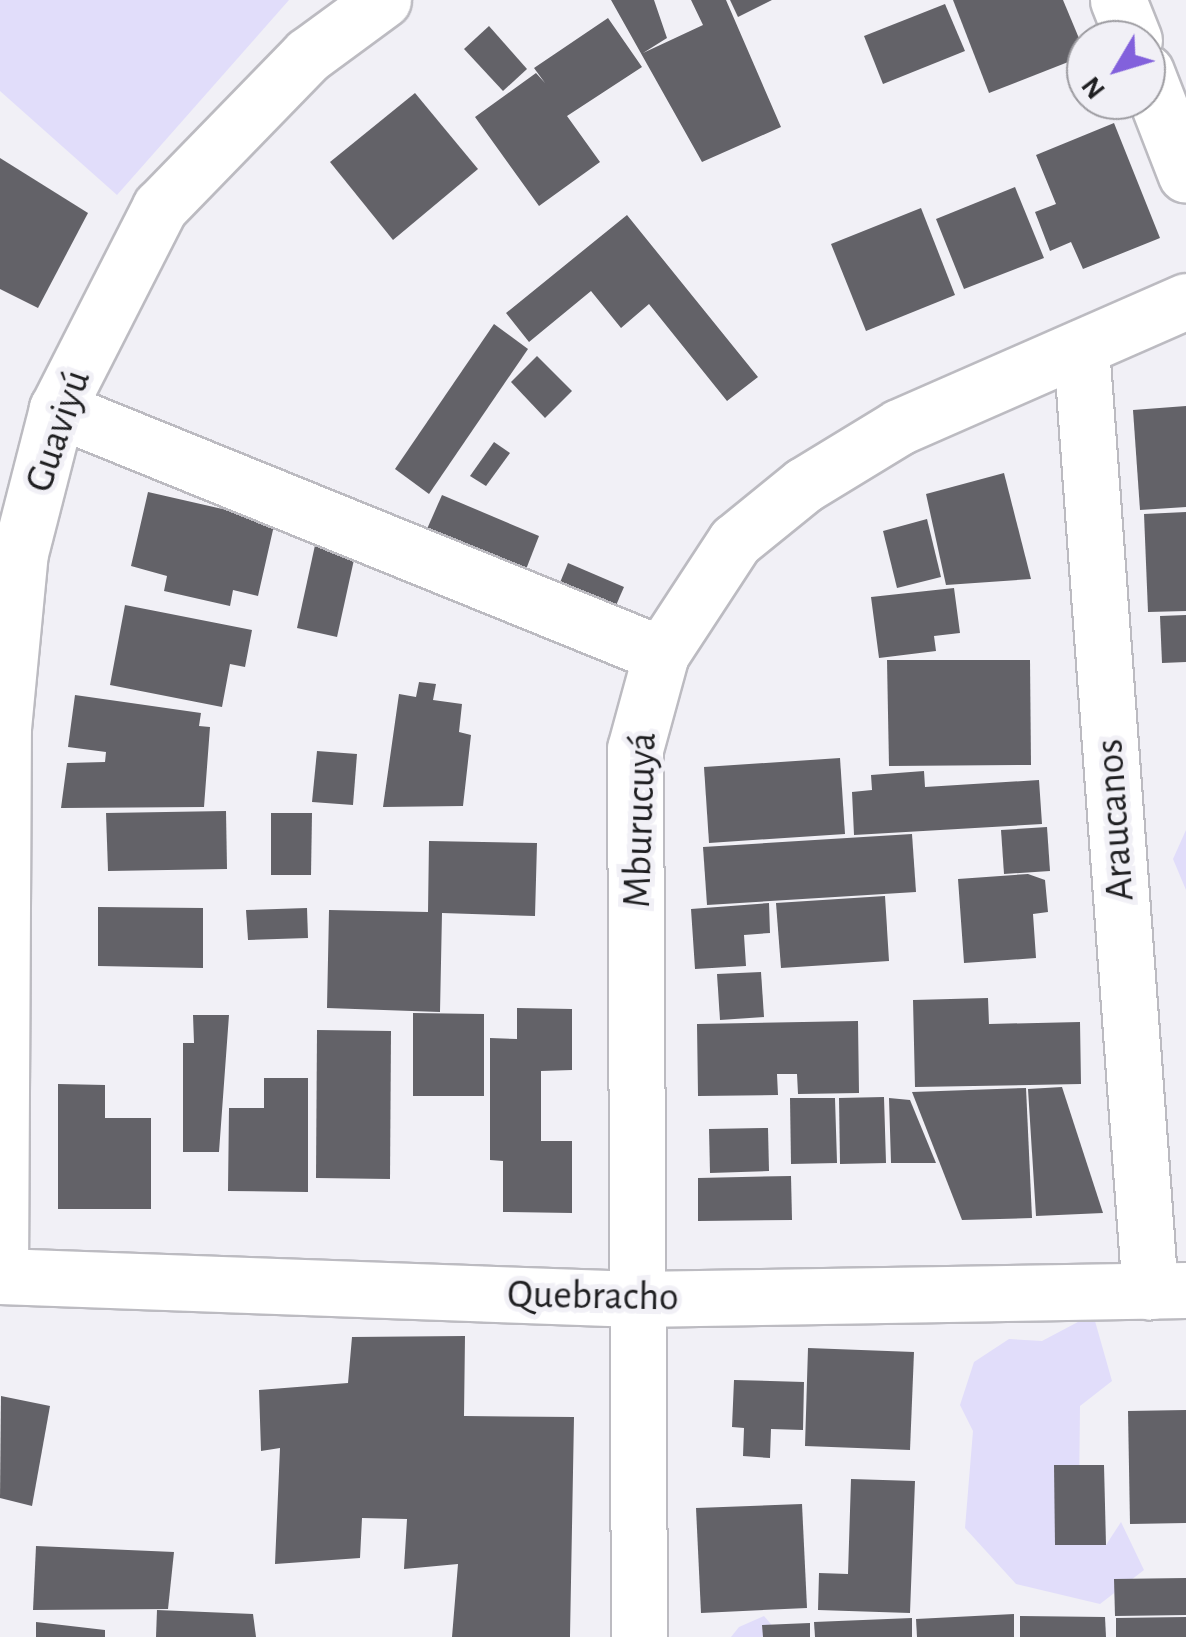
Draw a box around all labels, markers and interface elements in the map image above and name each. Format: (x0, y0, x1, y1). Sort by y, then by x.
north arrow (1066, 20, 1166, 120)
text: N (1077, 71, 1111, 104)
street label: Guaviyú (15, 364, 101, 498)
street label: Mburucuyá (613, 731, 667, 909)
street label: Araucanos (1085, 737, 1145, 903)
street label: Quebracho (507, 1271, 679, 1321)

